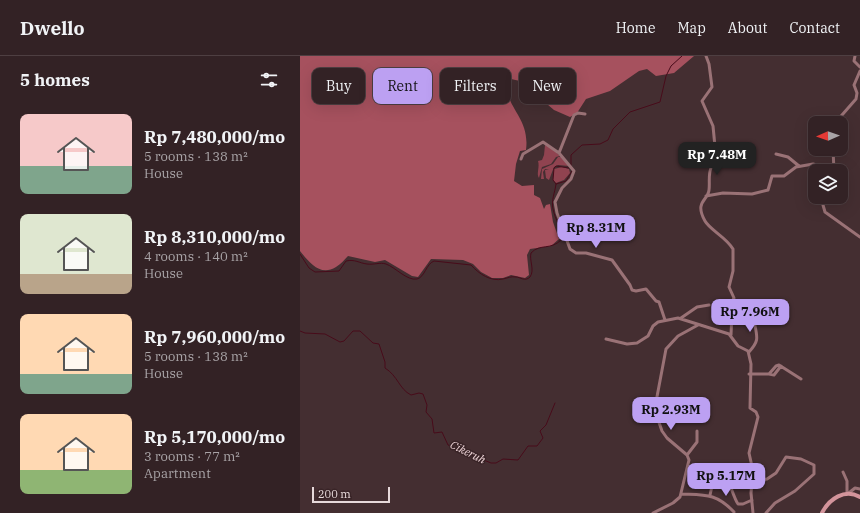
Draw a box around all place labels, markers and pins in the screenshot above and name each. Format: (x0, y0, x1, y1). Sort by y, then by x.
pin: Rp 7.48M (676, 142, 758, 176)
pin: Rp 8.31M (555, 215, 637, 249)
pin: Rp 7.96M (709, 299, 791, 333)
pin: Rp 2.93M (630, 397, 712, 431)
pin: Rp 5.17M (685, 463, 767, 497)

